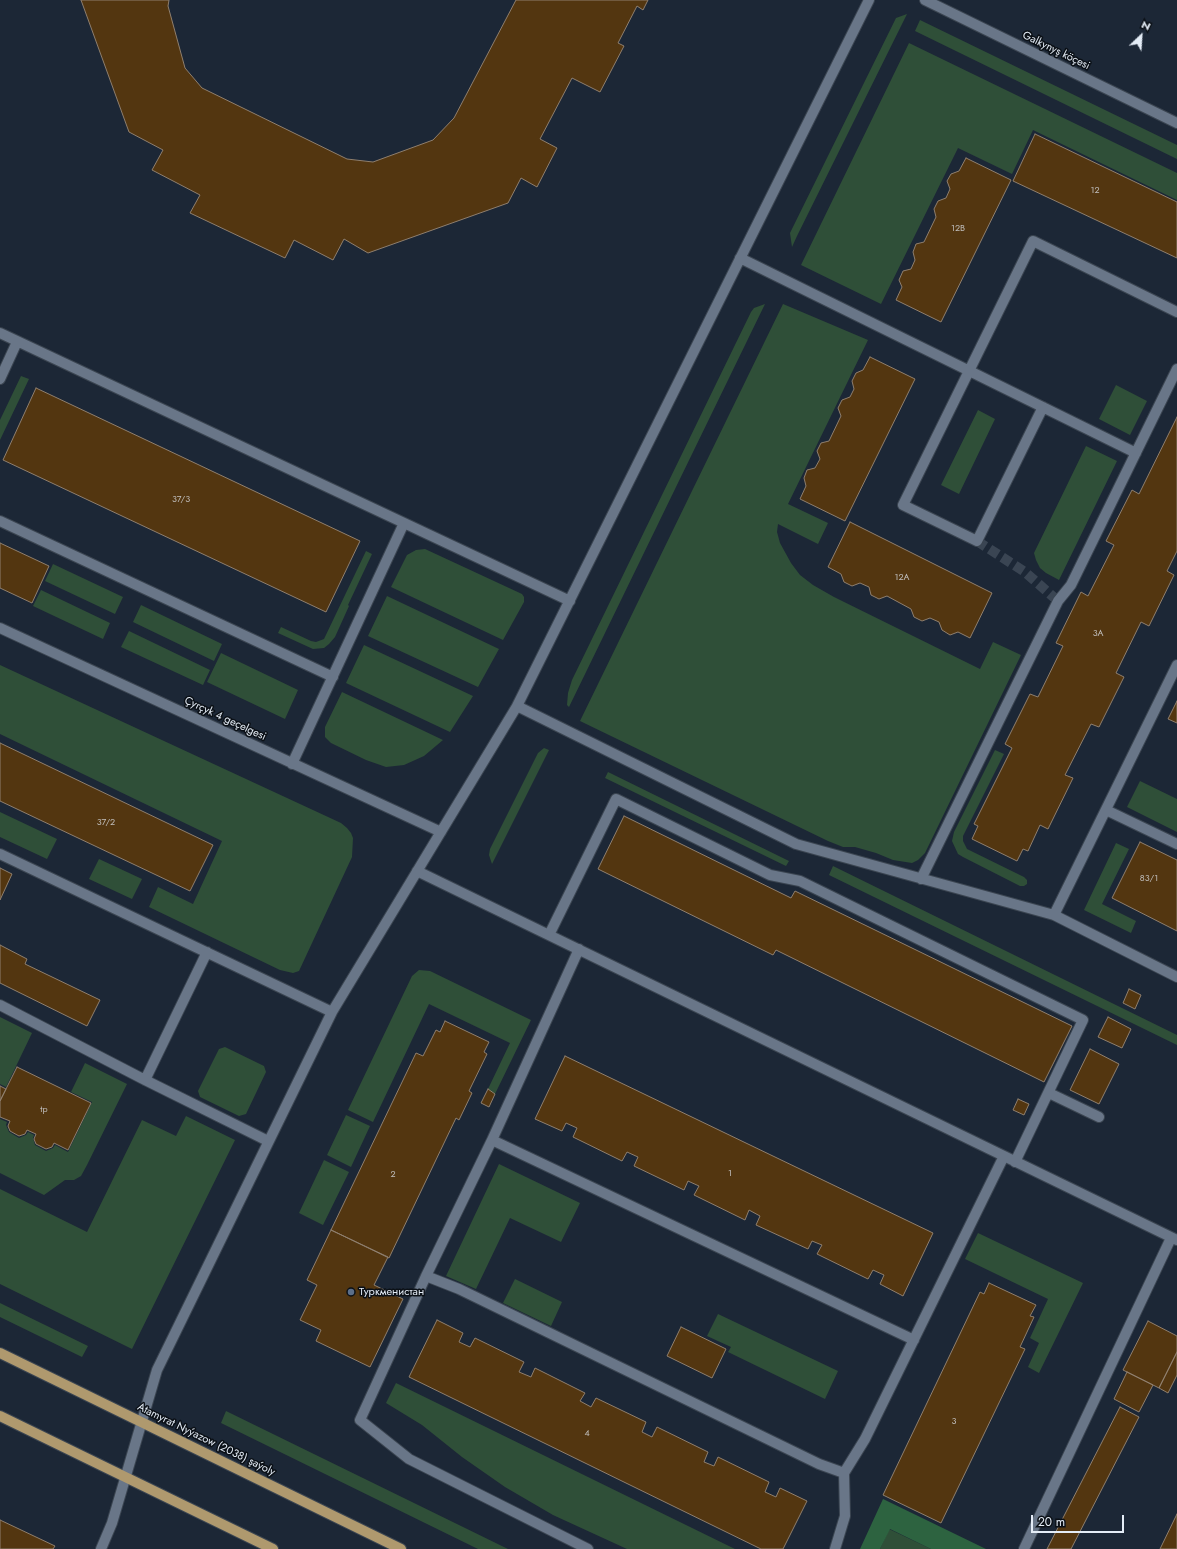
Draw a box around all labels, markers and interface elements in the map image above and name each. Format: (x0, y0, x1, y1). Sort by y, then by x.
north arrow (1121, 16, 1161, 56)
text: N (1139, 16, 1153, 34)
street label: Galkynyş köçesi (1020, 29, 1092, 73)
house number: 12 (1090, 186, 1100, 196)
house number: 12B (951, 224, 965, 234)
house number: 37/3 (172, 495, 190, 505)
house number: 12A (894, 573, 910, 583)
house number: 3A (1093, 629, 1103, 639)
street label: Çyrçyk 4 geçelgesi (182, 694, 268, 744)
house number: 37/2 (97, 818, 115, 828)
house number: 83/1 (1140, 874, 1158, 884)
house number: tp (40, 1105, 48, 1115)
house number: 1 (728, 1169, 732, 1179)
house number: 2 (390, 1170, 396, 1180)
place label: Туркменистан (359, 1285, 424, 1299)
marker: Туркменистан (346, 1287, 356, 1297)
street label: Atamyrat Nyýazow (2038) şaýoly (135, 1401, 277, 1479)
house number: 3 (952, 1417, 956, 1427)
house number: 4 (584, 1429, 590, 1439)
scale bar (1033, 1507, 1126, 1533)
text: 20 m (1038, 1513, 1065, 1531)

